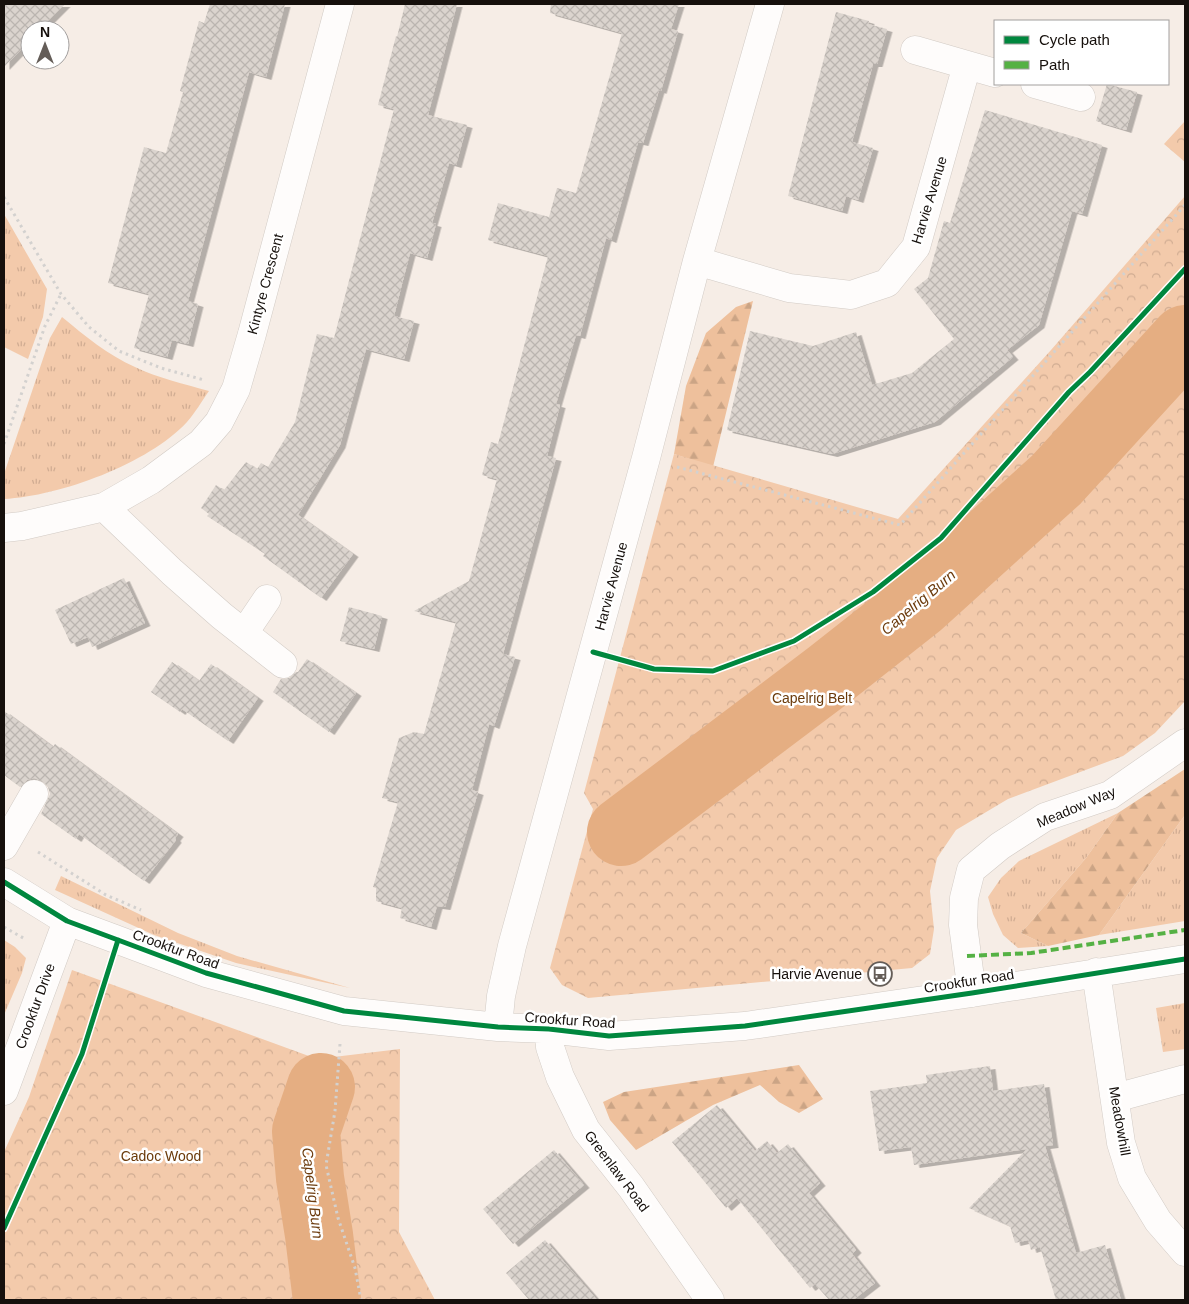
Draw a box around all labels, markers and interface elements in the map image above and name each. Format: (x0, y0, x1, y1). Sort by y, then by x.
north arrow (20, 20, 70, 70)
legend (994, 20, 1169, 85)
text: N (40, 24, 50, 40)
text: Cycle path (1039, 31, 1110, 48)
text: Path (1039, 56, 1070, 73)
street label: Harvie Avenue (908, 154, 950, 246)
street label: Kintyre Crescent (244, 232, 286, 336)
street label: Harvie Avenue (592, 540, 631, 632)
water label: Capelrig Burn (877, 566, 959, 638)
park label: Capelrig Belt (772, 690, 852, 706)
street label: Meadow Way (1034, 783, 1118, 831)
street label: Crookfur Road (130, 926, 222, 972)
street label: Crookfur Drive (12, 961, 58, 1051)
bus stop icon: Harvie Avenue (867, 961, 893, 987)
place label: Harvie Avenue (771, 966, 862, 982)
street label: Crookfur Road (923, 966, 1015, 996)
street label: Crookfur Road (524, 1009, 616, 1031)
street label: Meadowhill (1106, 1085, 1134, 1157)
street label: Greenlaw Road (581, 1127, 653, 1215)
water label: Capelrig Burn (299, 1146, 327, 1240)
park label: Cadoc Wood (121, 1148, 201, 1164)

